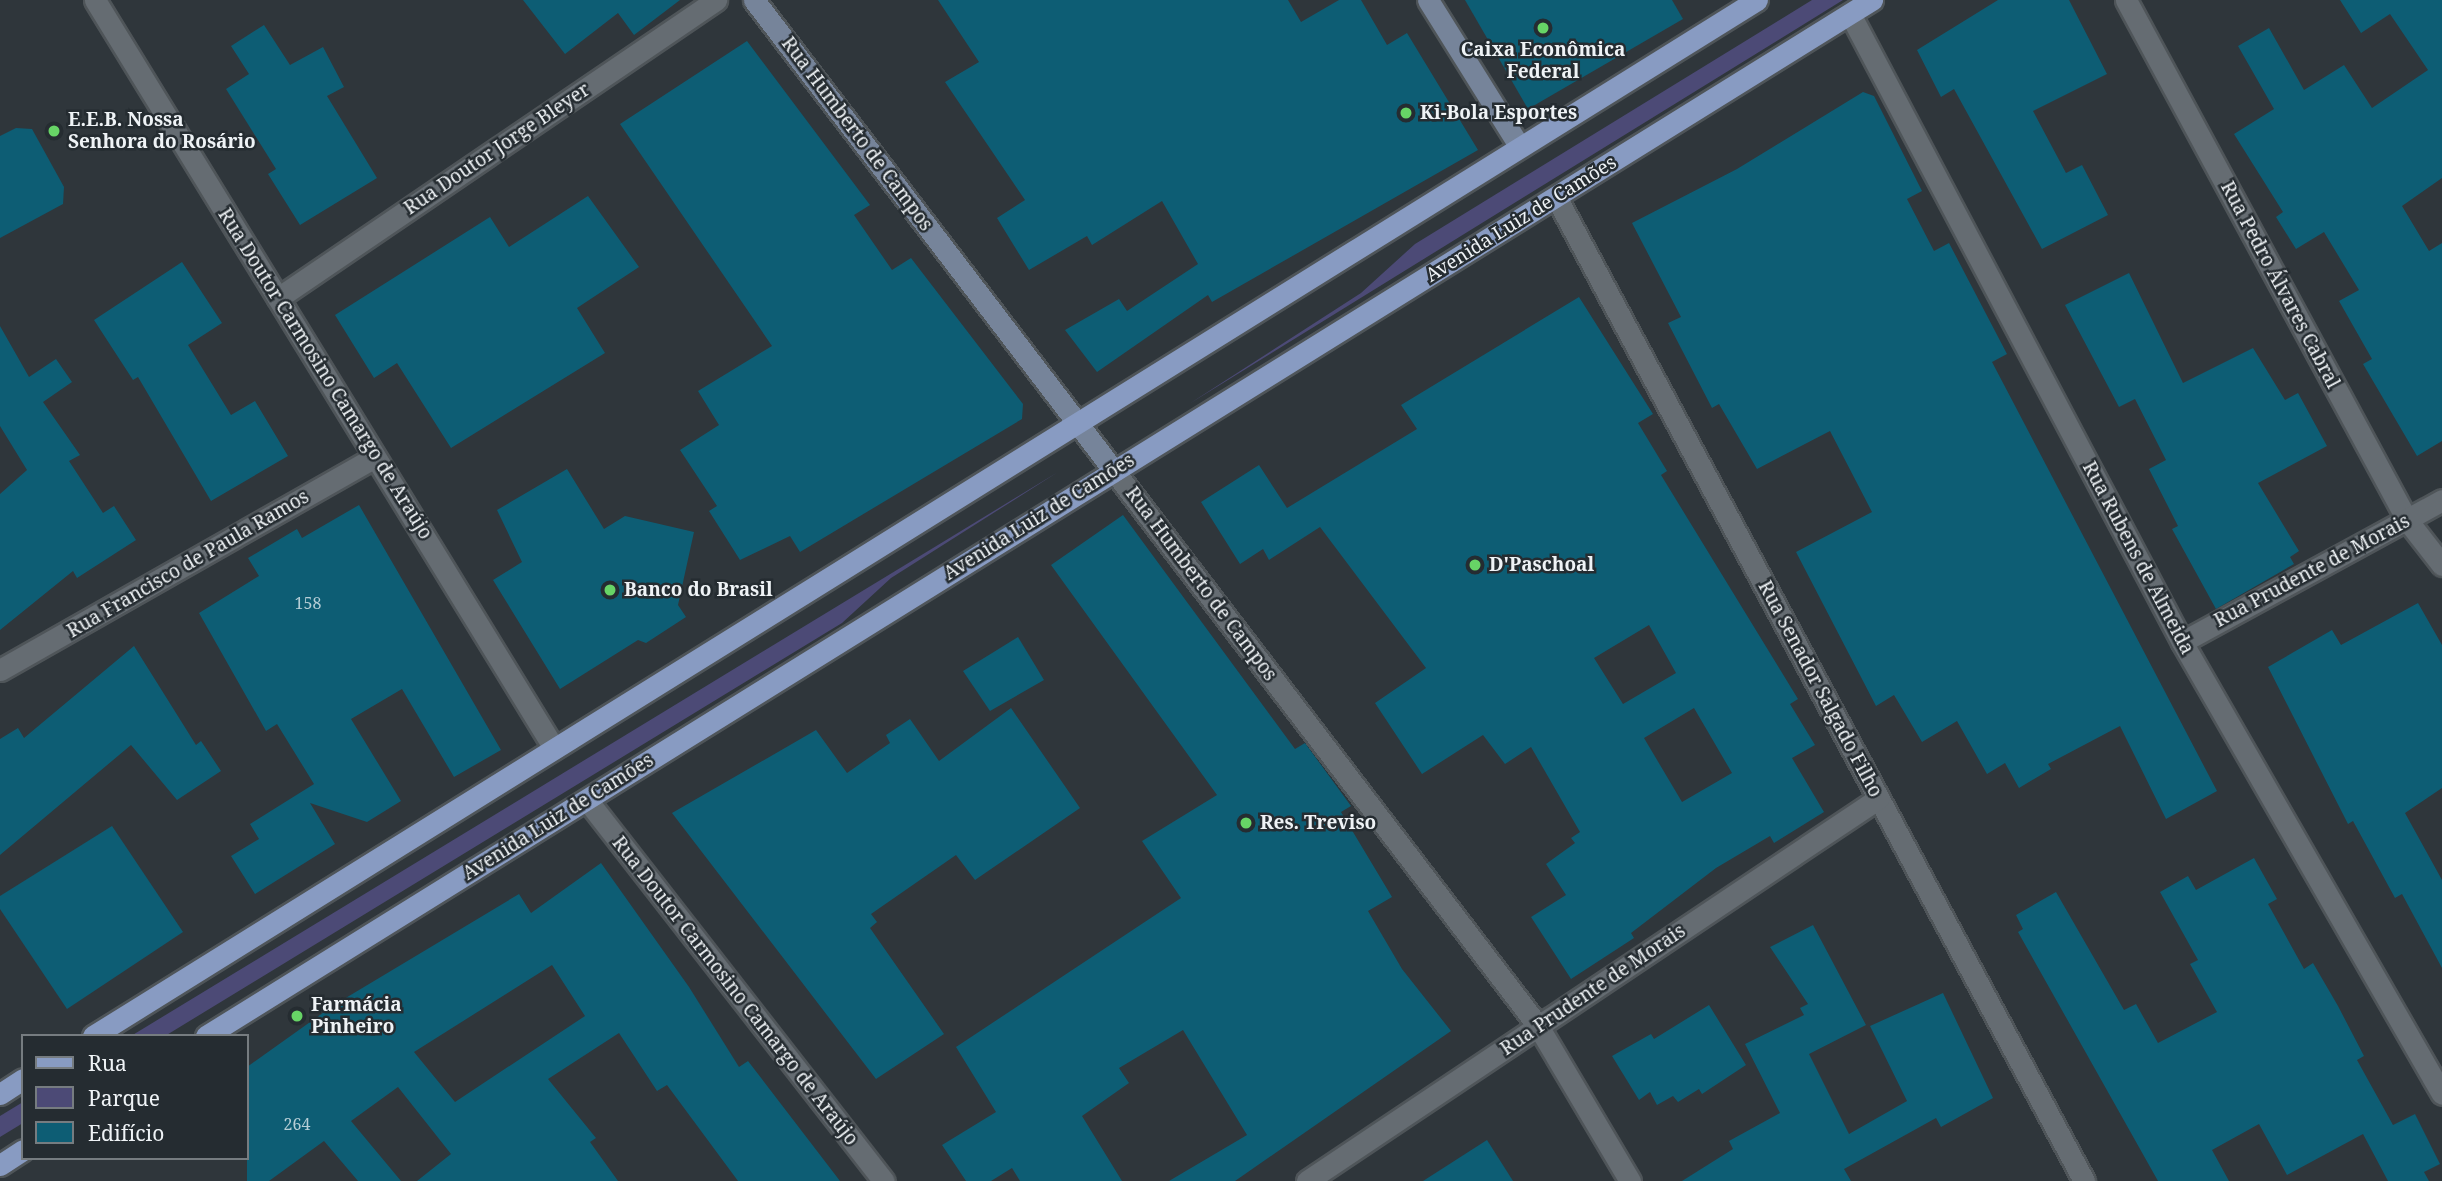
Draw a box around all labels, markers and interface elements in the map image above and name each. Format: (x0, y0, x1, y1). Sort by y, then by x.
marker: Caixa Econômica Federal (1535, 20, 1551, 36)
street label: Rua Humberto de Campos (777, 33, 937, 235)
place label: Caixa Econômica Federal (1461, 39, 1625, 83)
street label: Rua Doutor Jorge Bleyer (400, 78, 594, 220)
place label: Ki-Bola Esportes (1420, 102, 1577, 124)
marker: Ki-Bola Esportes (1398, 105, 1414, 121)
place label: E.E.B. Nossa Senhora do Rosário (68, 109, 256, 153)
marker: E.E.B. Nossa Senhora do Rosário (46, 123, 62, 139)
street label: Avenida Luiz de Camões (1421, 151, 1621, 287)
street label: Rua Pedro Álvares Cabral (2216, 178, 2344, 392)
street label: Rua Doutor Carmosino Camargo de Araújo (213, 204, 437, 544)
street label: Avenida Luiz de Camões (939, 449, 1139, 585)
street label: Rua Rubens de Almeida (2077, 458, 2199, 658)
street label: Rua Humberto de Campos (1121, 483, 1281, 685)
street label: Rua Francisco de Paula Ramos (63, 485, 313, 643)
street label: Rua Prudente de Morais (2210, 510, 2414, 632)
place label: D'Paschoal (1489, 554, 1594, 576)
marker: D'Paschoal (1467, 557, 1483, 573)
street label: Rua Senador Salgado Filho (1753, 577, 1887, 801)
place label: Banco do Brasil (624, 579, 773, 601)
marker: Banco do Brasil (602, 582, 618, 598)
house number: 158 (295, 593, 321, 613)
street label: Avenida Luiz de Camões (458, 749, 658, 885)
place label: Res. Treviso (1260, 812, 1376, 834)
marker: Res. Treviso (1238, 815, 1254, 831)
street label: Rua Doutor Carmosino Camargo de Araújo (607, 832, 863, 1150)
street label: Rua Prudente de Morais (1496, 920, 1690, 1060)
place label: Farmácia Pinheiro (311, 994, 402, 1038)
marker: Farmácia Pinheiro (289, 1008, 305, 1024)
legend (21, 1034, 248, 1160)
text: Rua (88, 1049, 127, 1077)
text: Parque (88, 1084, 160, 1112)
house number: 264 (284, 1114, 310, 1134)
text: Edifício (88, 1119, 164, 1147)

